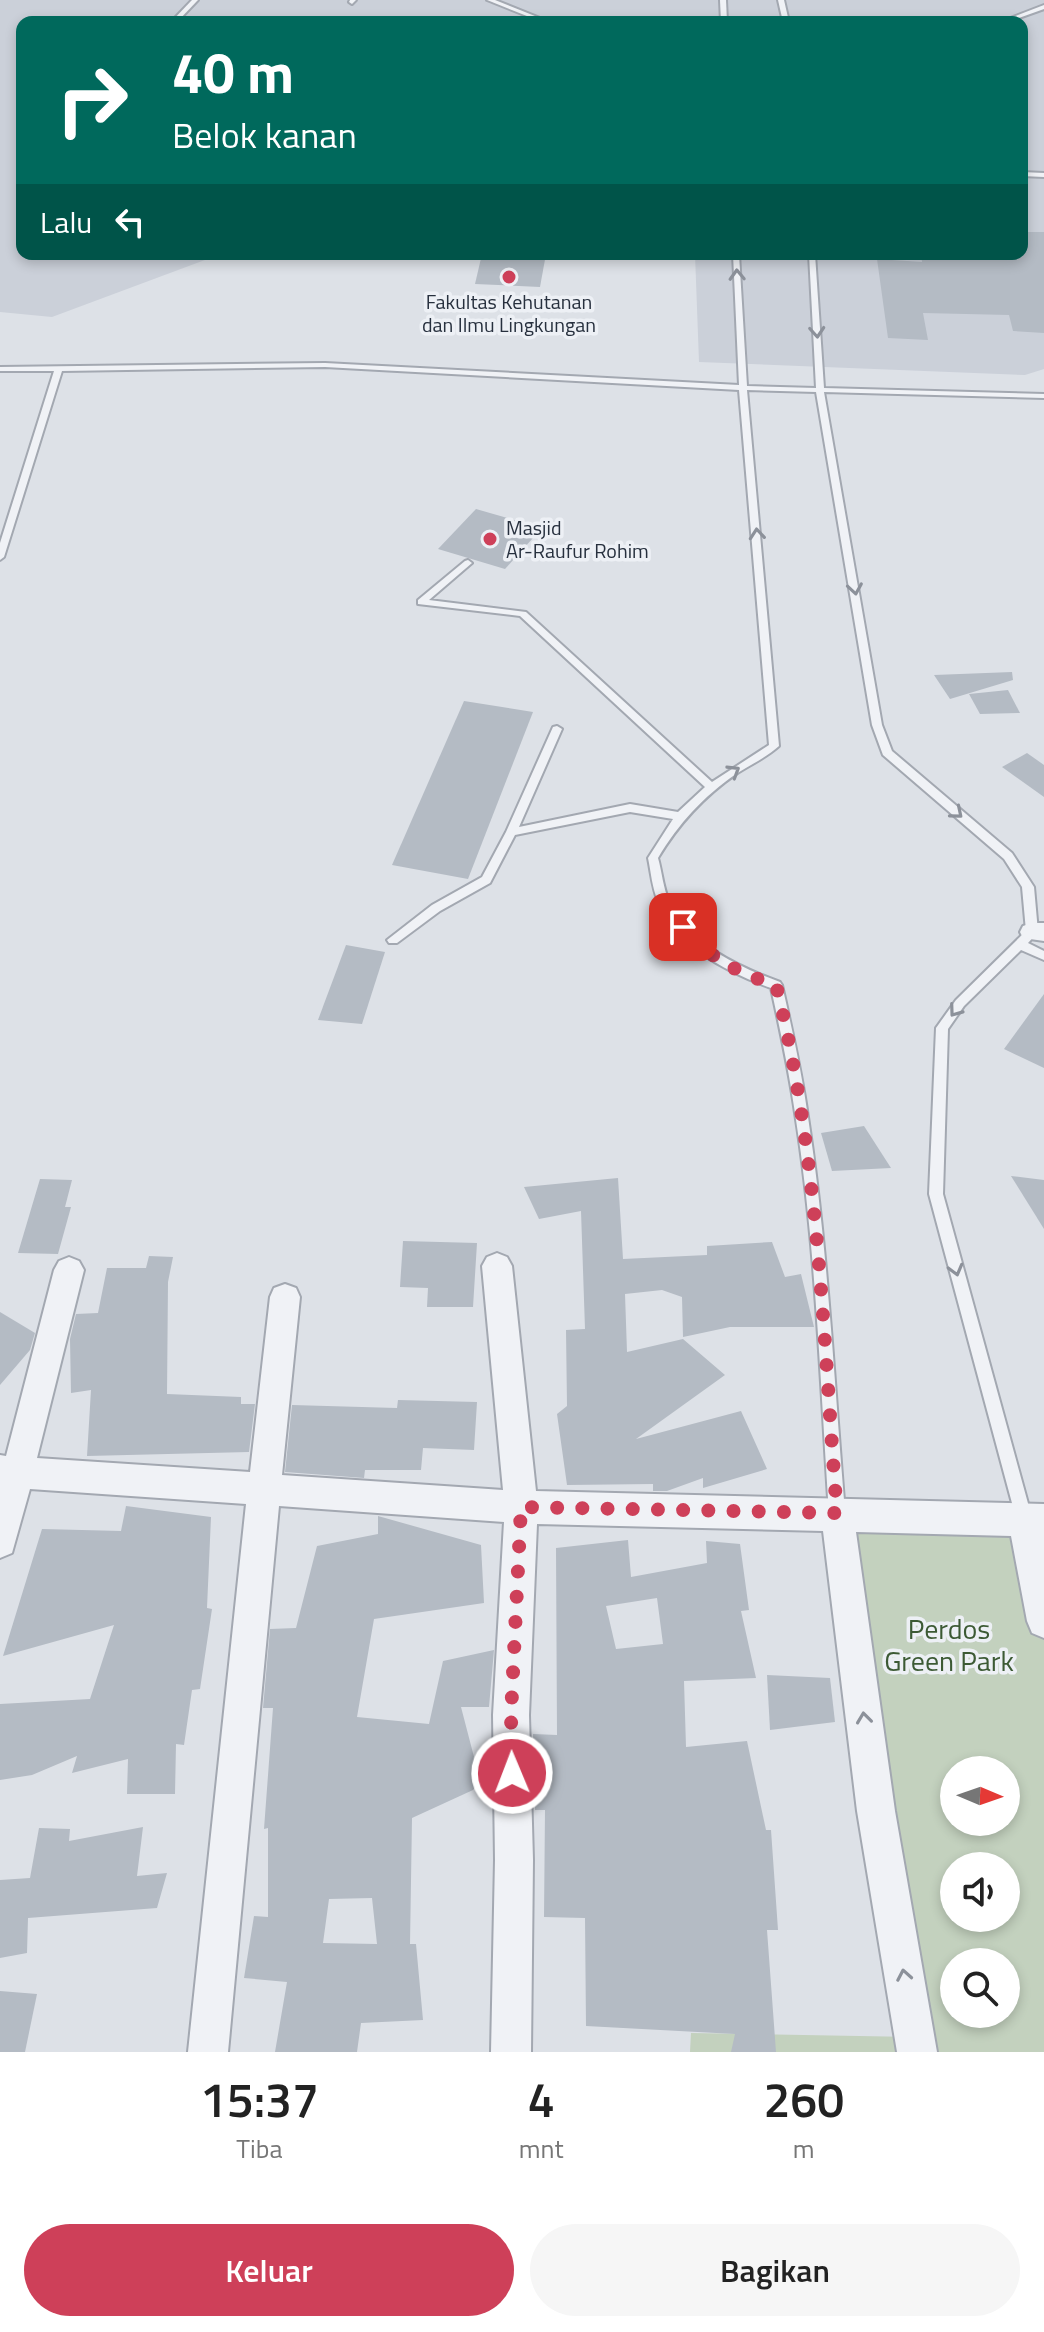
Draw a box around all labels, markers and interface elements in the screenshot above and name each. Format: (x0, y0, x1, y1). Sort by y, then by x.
text: 40 m (172, 30, 294, 115)
icon: right (40, 48, 144, 152)
text: Belok kanan (172, 107, 357, 162)
text: Lalu (40, 199, 92, 245)
icon: left (108, 200, 152, 244)
marker: Fakultas Kehutanan dan Ilmu Lingkungan (500, 268, 518, 286)
one-way arrow (729, 268, 746, 281)
place label: Fakultas Kehutanan dan Ilmu Lingkungan (422, 286, 596, 340)
one-way arrow (808, 326, 825, 339)
place label: Masjid Ar-Raufur Rohim (506, 512, 649, 566)
one-way arrow (749, 527, 766, 540)
marker: Masjid Ar-Raufur Rohim (481, 530, 499, 548)
one-way arrow (846, 582, 863, 596)
one-way arrow (725, 765, 740, 781)
one-way arrow (948, 803, 963, 818)
pin (649, 893, 717, 961)
icon: arrive (661, 905, 705, 949)
one-way arrow (950, 1002, 964, 1017)
one-way arrow (947, 1262, 964, 1276)
park label: Perdos Green Park (884, 1607, 1014, 1682)
one-way arrow (856, 1711, 873, 1725)
position arrow (470, 1731, 554, 1815)
north arrow (940, 1756, 1020, 1836)
map controls (940, 1756, 1020, 2028)
button: sound (940, 1852, 1020, 1932)
button: search (940, 1948, 1020, 2028)
one-way arrow (896, 1968, 913, 1982)
text: 15:37 (200, 2063, 319, 2136)
text: 4 (528, 2063, 555, 2136)
text: 260 (763, 2063, 844, 2136)
text: Tiba (236, 2129, 282, 2168)
text: mnt (519, 2129, 564, 2168)
text: m (793, 2129, 815, 2168)
button: Keluar (24, 2224, 514, 2316)
button: Bagikan (530, 2224, 1020, 2316)

